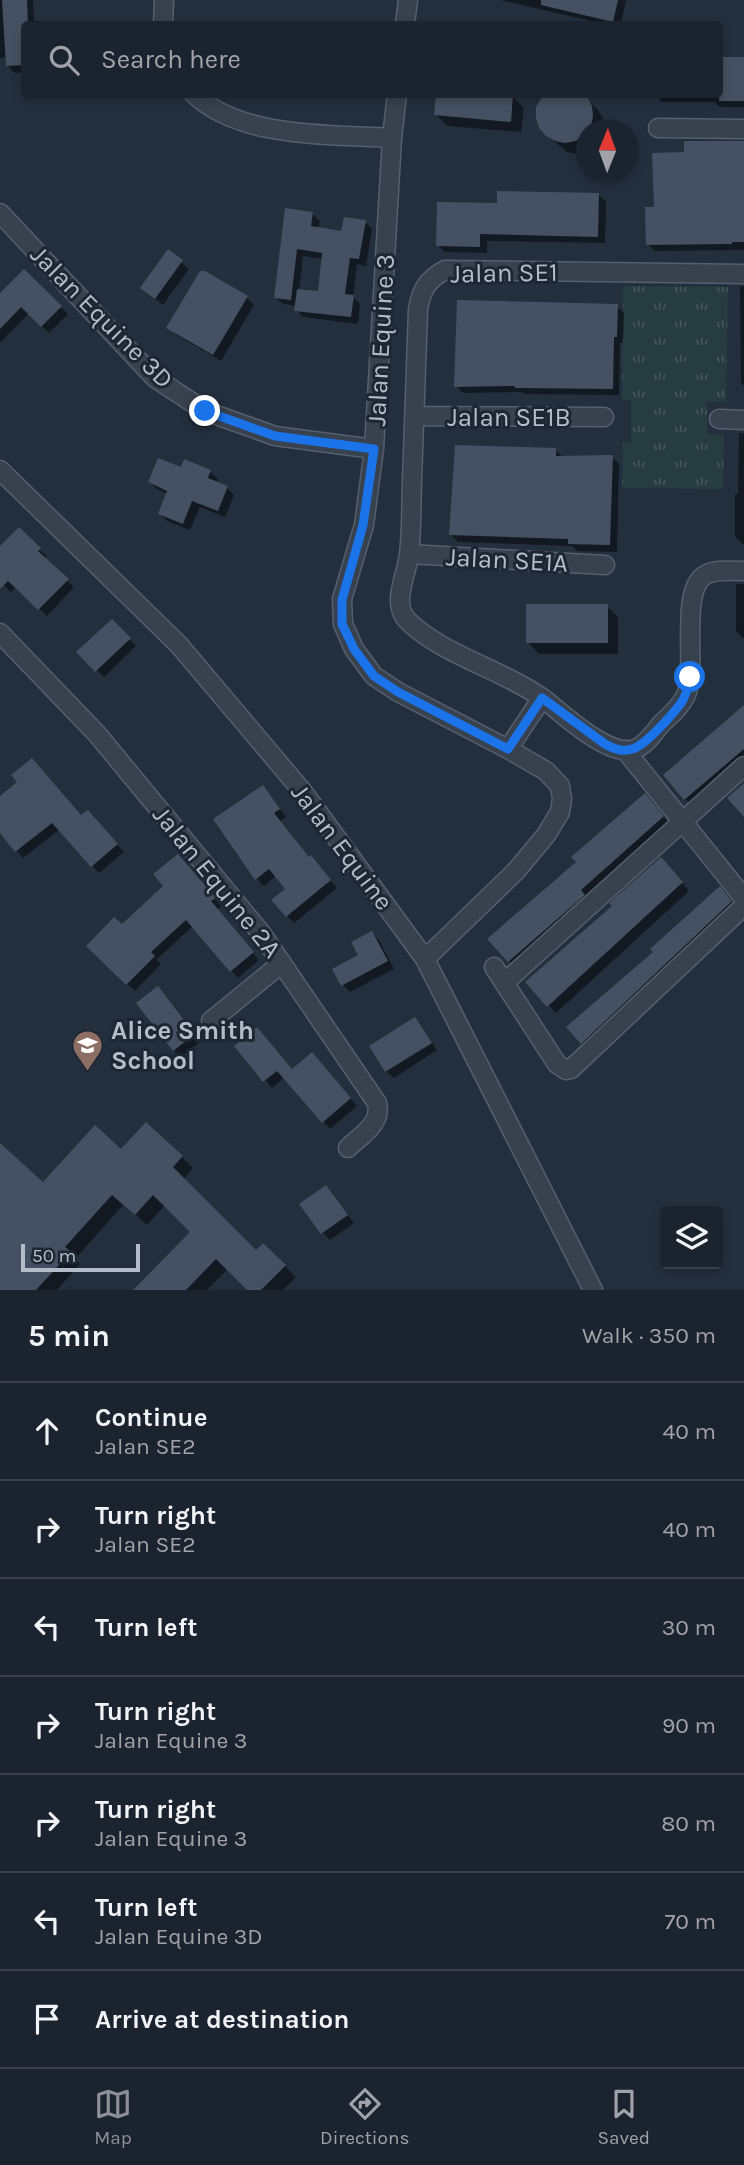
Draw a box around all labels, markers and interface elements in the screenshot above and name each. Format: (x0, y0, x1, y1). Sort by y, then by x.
search box (21, 21, 723, 98)
icon: search (45, 41, 83, 79)
text: Search here (101, 44, 241, 75)
north arrow (576, 119, 639, 182)
street label: Jalan Equine 3D (24, 239, 180, 395)
street label: Jalan Equine 3 (361, 253, 401, 427)
street label: Jalan SE1 (450, 257, 558, 289)
route end (189, 395, 220, 426)
street label: Jalan SE1B (447, 402, 571, 433)
street label: Jalan SE1A (445, 541, 569, 579)
route start (674, 661, 705, 692)
street label: Jalan Equine (284, 778, 400, 916)
street label: Jalan Equine 2A (146, 800, 288, 964)
place label: Alice Smith School (111, 1015, 254, 1076)
school or university icon: Alice Smith School (71, 1028, 105, 1072)
map controls (660, 1206, 723, 1269)
button: layers (660, 1206, 723, 1269)
scale bar (21, 1241, 140, 1273)
text: 50 m (32, 1245, 76, 1267)
text: 5 min (28, 1318, 110, 1354)
text: Walk · 350 m (582, 1322, 716, 1349)
text: Continue (95, 1402, 207, 1433)
icon: ahead (28, 1412, 66, 1450)
text: 40 m (663, 1418, 716, 1445)
text: Jalan SE2 (95, 1433, 196, 1460)
text: Turn right (95, 1500, 216, 1531)
icon: right (28, 1510, 66, 1548)
text: 40 m (663, 1516, 716, 1543)
text: Jalan SE2 (95, 1531, 196, 1558)
icon: left (28, 1608, 66, 1646)
text: Turn left (95, 1612, 197, 1643)
text: 30 m (662, 1614, 716, 1641)
text: Turn right (95, 1696, 216, 1727)
icon: right (28, 1706, 66, 1744)
text: 90 m (662, 1712, 716, 1739)
text: Jalan Equine 3 (95, 1727, 247, 1754)
text: Turn right (95, 1794, 216, 1825)
icon: right (28, 1804, 66, 1842)
text: 80 m (661, 1810, 716, 1837)
text: Jalan Equine 3 (95, 1825, 247, 1852)
text: Turn left (95, 1892, 197, 1923)
icon: left (28, 1902, 66, 1940)
text: 70 m (665, 1908, 716, 1935)
text: Jalan Equine 3D (95, 1923, 262, 1950)
icon: arrive (28, 2000, 66, 2038)
text: Arrive at destination (95, 2004, 349, 2035)
tab: Map (94, 2085, 132, 2149)
tab: Directions (320, 2085, 409, 2149)
tab: Saved (597, 2085, 650, 2149)

